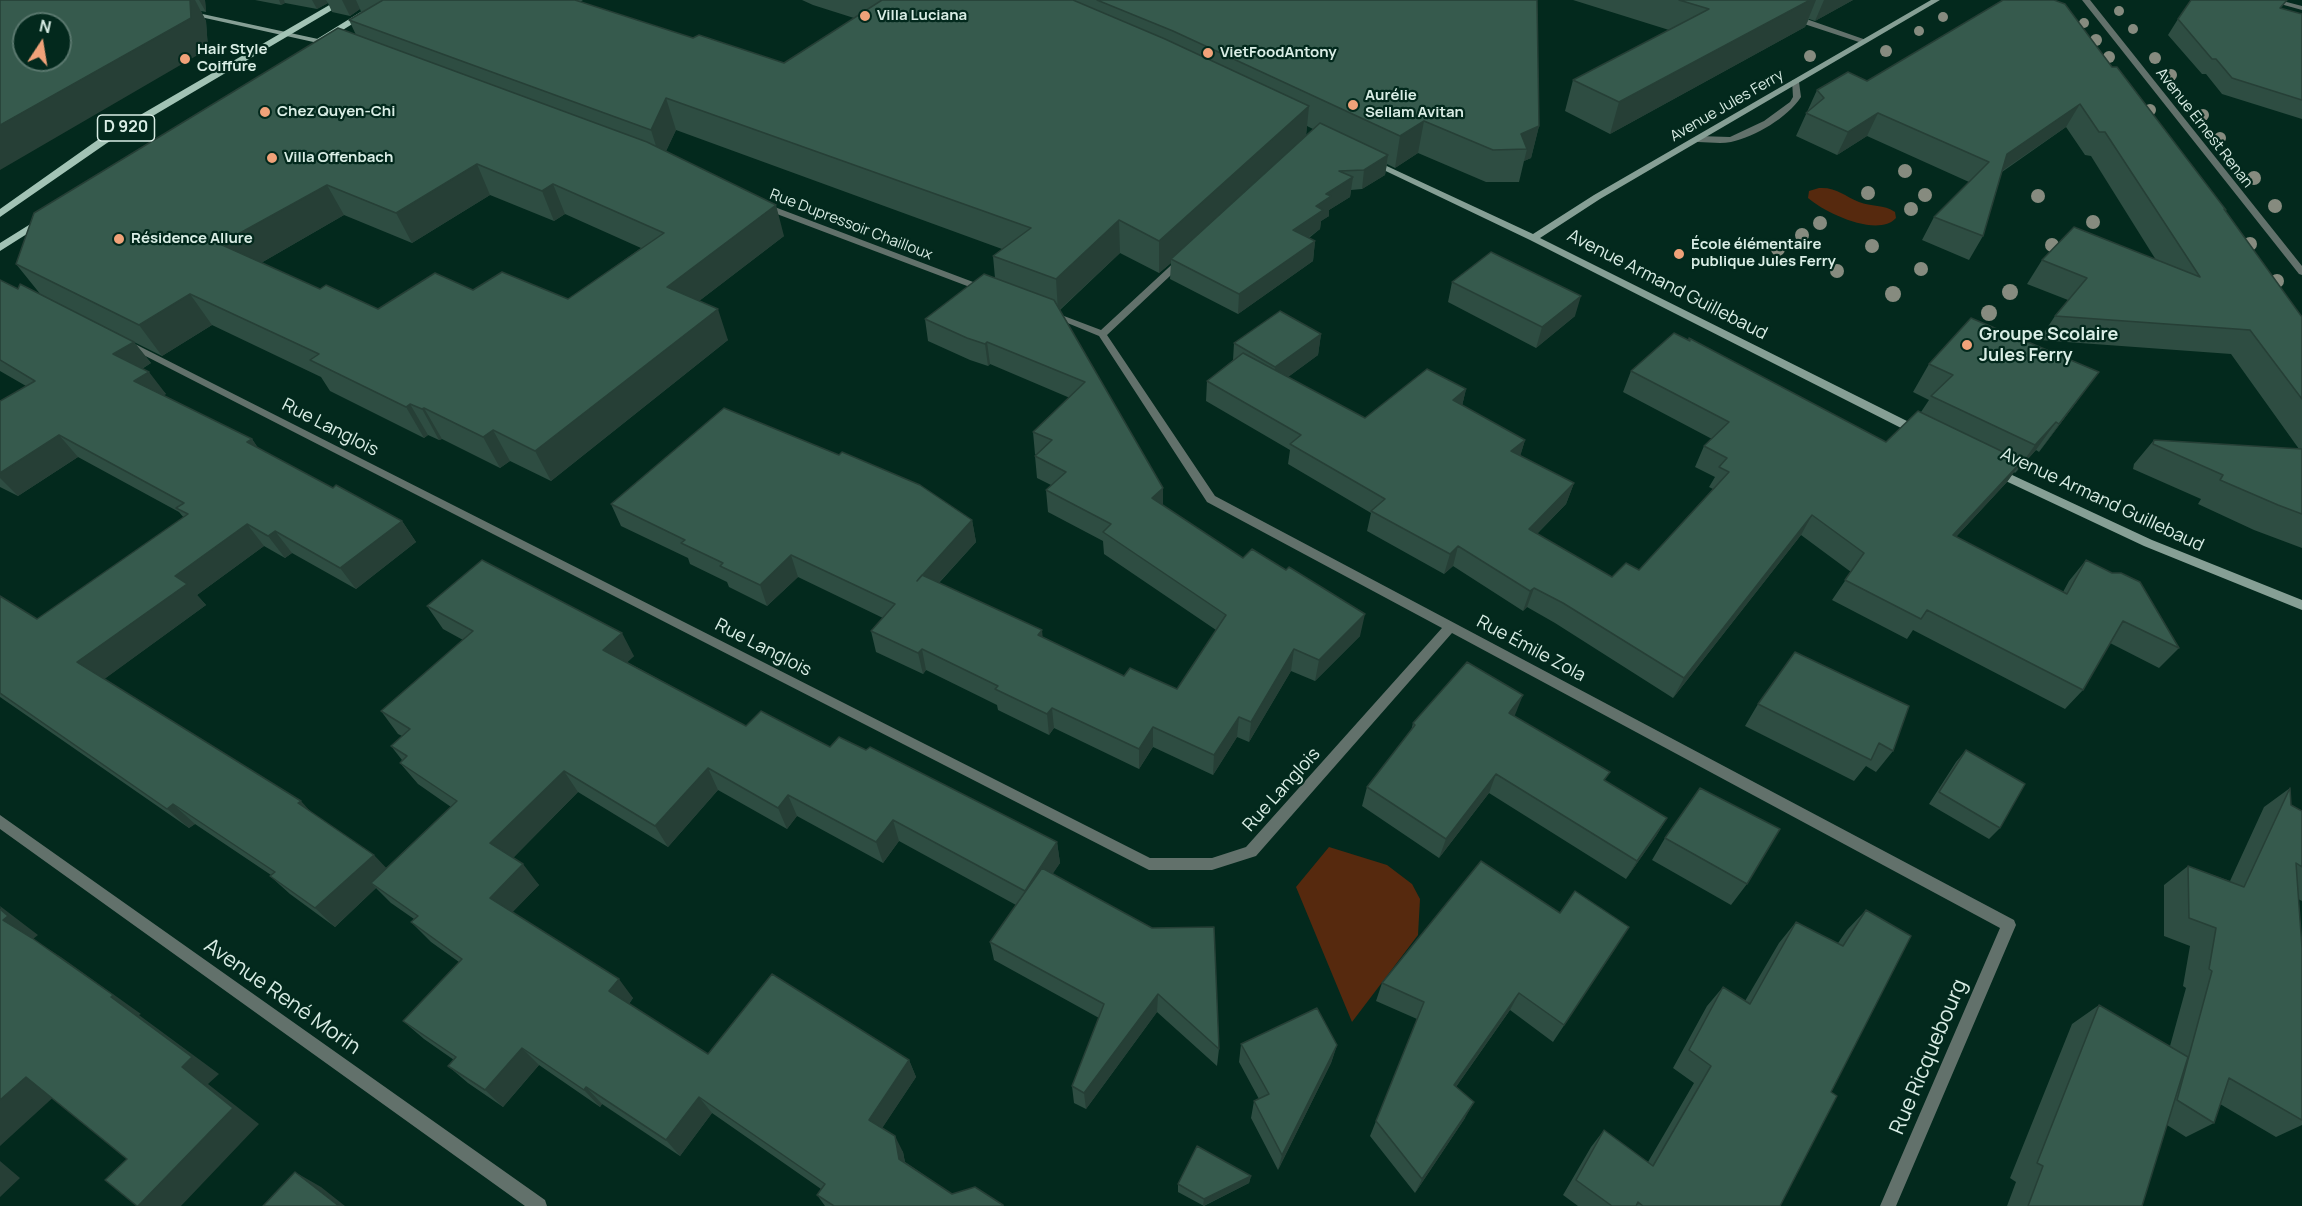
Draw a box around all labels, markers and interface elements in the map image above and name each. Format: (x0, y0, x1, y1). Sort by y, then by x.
place label: Villa Luciana (877, 7, 967, 25)
marker: Villa Luciana (858, 9, 872, 23)
north arrow (12, 12, 72, 72)
text: N (37, 14, 53, 38)
place label: Hair Style Coiffure (197, 41, 267, 76)
place label: VietFoodAntony (1220, 44, 1337, 62)
marker: VietFoodAntony (1201, 46, 1215, 60)
marker: Hair Style Coiffure (178, 52, 192, 66)
street label: Avenue Ernest Renan (2152, 65, 2256, 191)
street label: Avenue Jules Ferry (1667, 66, 1787, 146)
place label: Aurélie Sellam Avitan (1365, 87, 1464, 122)
marker: Aurélie Sellam Avitan (1346, 98, 1360, 112)
place label: Chez Quyen-Chi (277, 103, 395, 121)
marker: Chez Quyen-Chi (258, 105, 272, 119)
road number: D 920 (98, 115, 154, 141)
place label: Villa Offenbach (284, 149, 393, 167)
marker: Villa Offenbach (265, 151, 279, 165)
street label: Rue Dupressoir Chailloux (767, 186, 935, 264)
street label: Avenue Armand Guillebaud (1563, 225, 1771, 345)
place label: Résidence Allure (131, 230, 253, 248)
marker: Résidence Allure (112, 232, 126, 246)
place label: École élémentaire publique Jules Ferry (1691, 236, 1836, 271)
marker: École élémentaire publique Jules Ferry (1672, 247, 1686, 261)
place label: Groupe Scolaire Jules Ferry (1979, 324, 2118, 366)
marker: Groupe Scolaire Jules Ferry (1960, 338, 1974, 352)
street label: Rue Langlois (278, 394, 382, 462)
street label: Avenue Armand Guillebaud (1997, 443, 2207, 557)
street label: Rue Émile Zola (1473, 611, 1589, 687)
street label: Rue Langlois (711, 614, 815, 682)
street label: Rue Langlois (1239, 744, 1325, 836)
street label: Avenue René Morin (199, 934, 365, 1060)
street label: Rue Ricquebourg (1885, 976, 1973, 1138)

